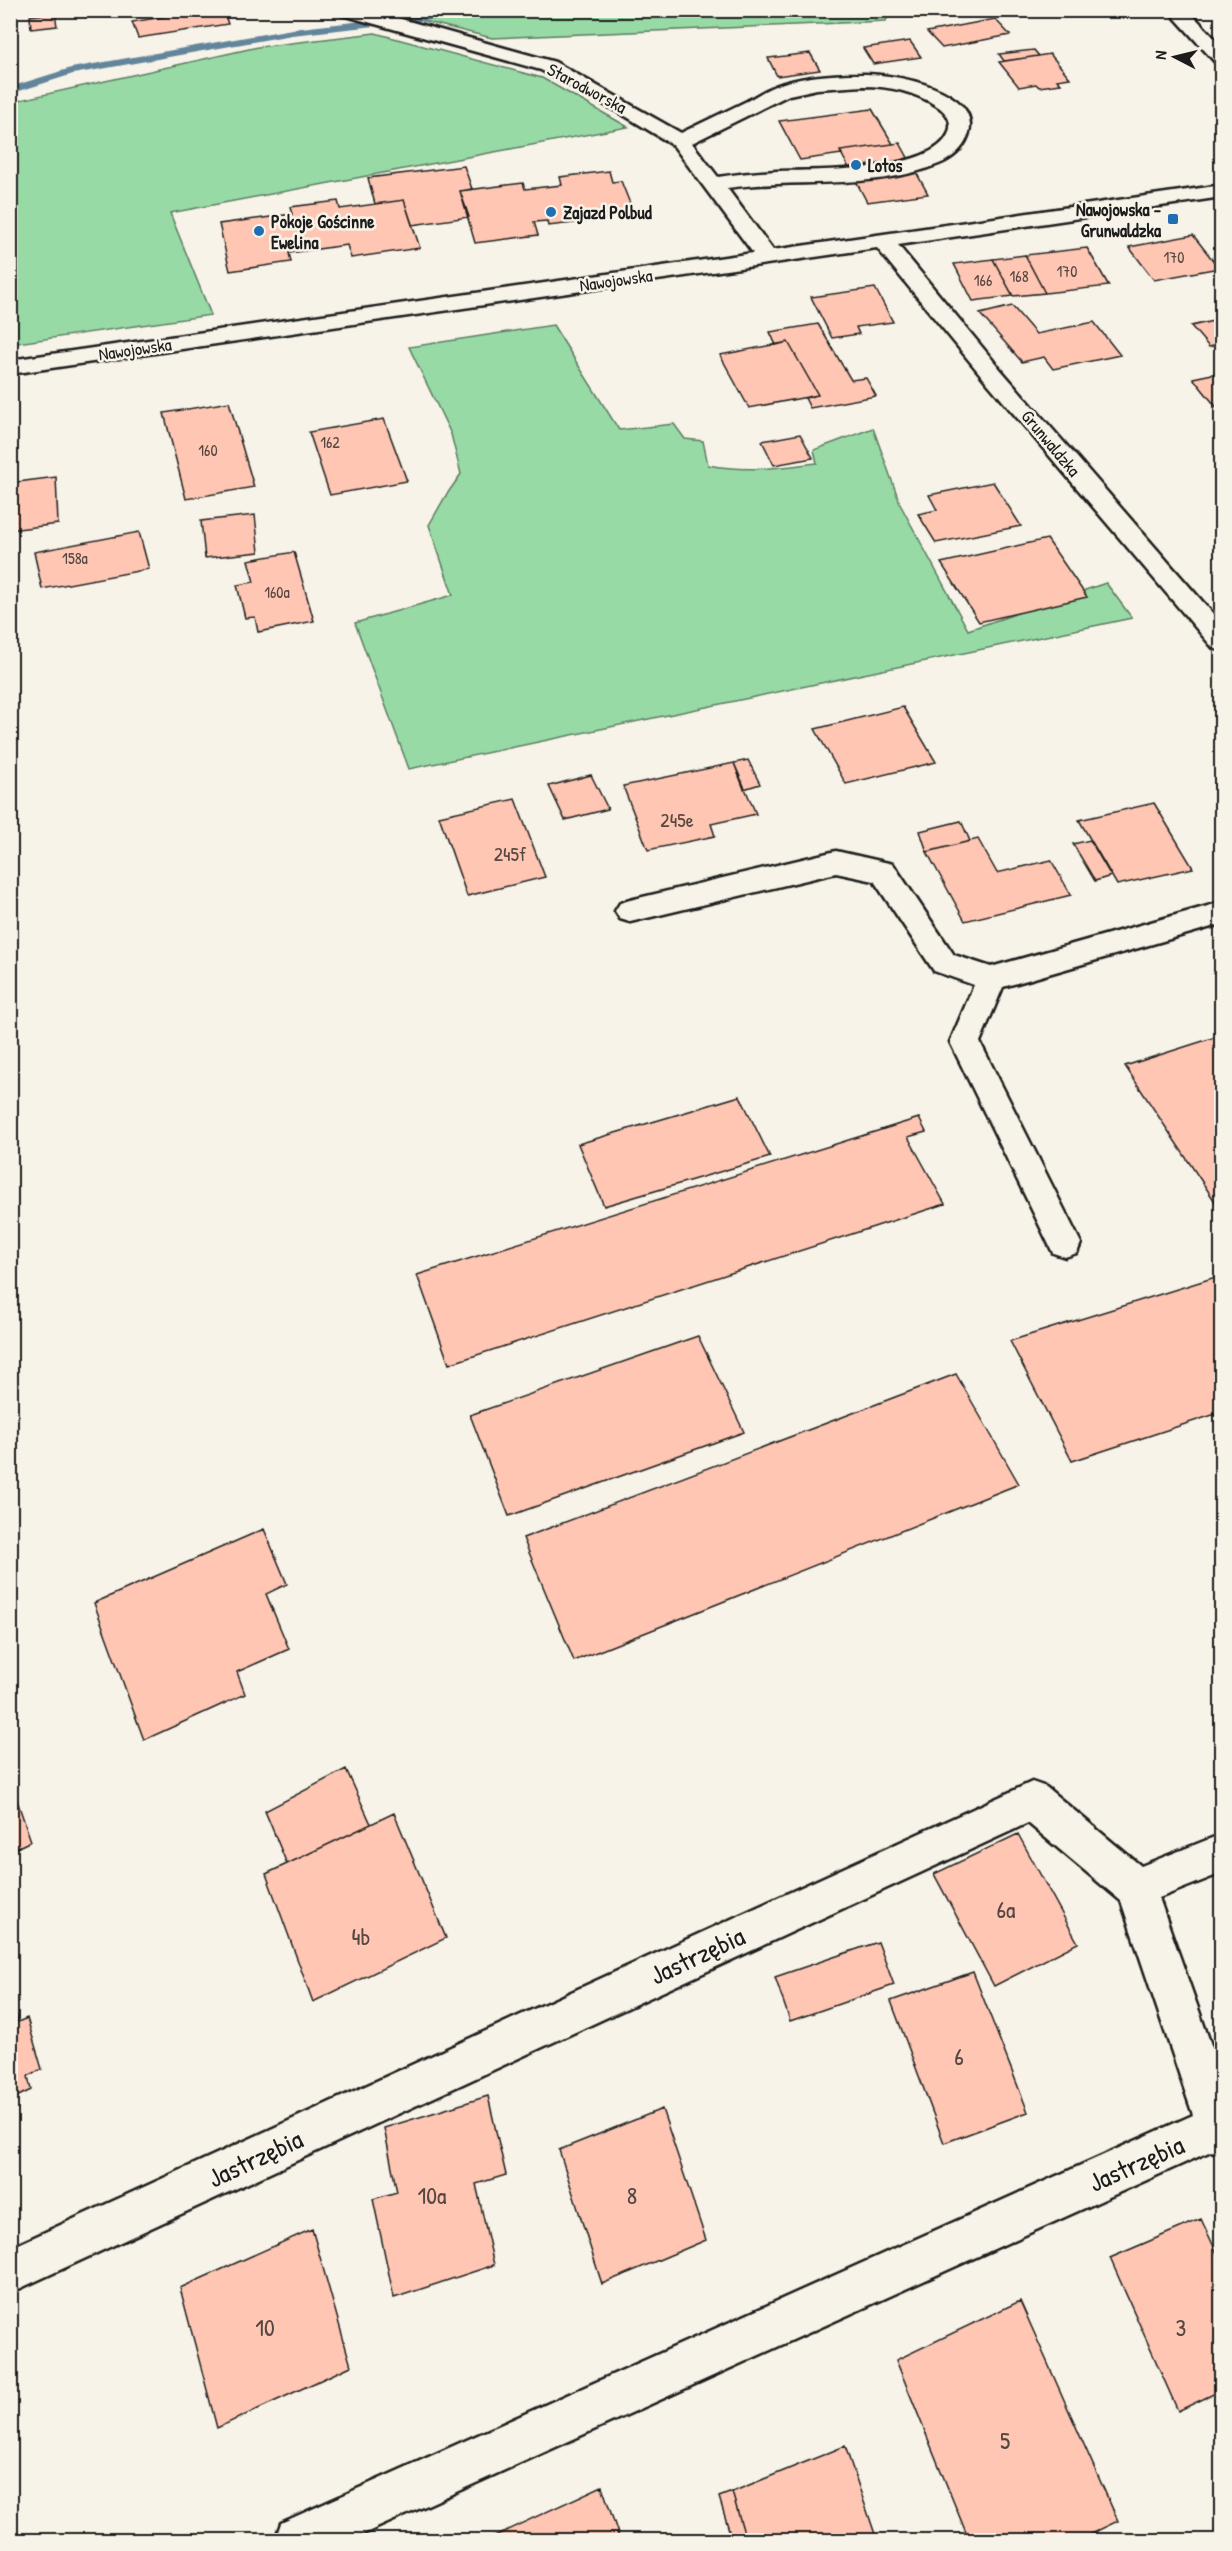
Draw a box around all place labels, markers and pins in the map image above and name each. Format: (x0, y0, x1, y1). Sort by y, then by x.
place label: Lotos (868, 153, 902, 178)
marker: Lotos (849, 158, 863, 172)
place label: Nawojowska - Grunwaldzka (1076, 197, 1162, 243)
place label: Zajazd Polbud (563, 200, 652, 225)
marker: Zajazd Polbud (544, 205, 558, 219)
place label: Pokoje Gościnne Ewelina (271, 209, 375, 255)
marker: Nawojowska - Grunwaldzka (1166, 212, 1180, 226)
marker: Pokoje Gościnne Ewelina (252, 224, 266, 238)

